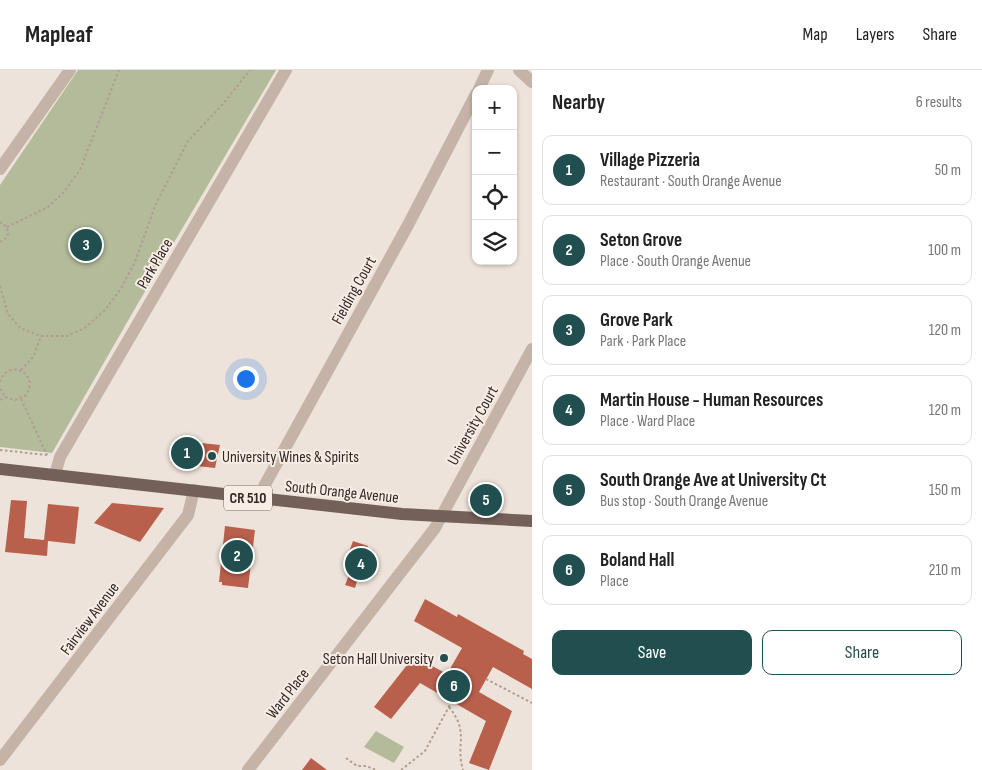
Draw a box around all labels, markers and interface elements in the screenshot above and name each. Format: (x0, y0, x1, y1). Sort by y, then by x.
text: Mapleaf (25, 20, 93, 49)
text: Map (803, 24, 828, 45)
text: Layers (856, 24, 895, 45)
text: Share (923, 24, 957, 45)
map controls (472, 85, 517, 265)
button: + (472, 85, 517, 130)
text: Nearby (552, 90, 605, 115)
text: 6 results (916, 93, 962, 112)
button: − (472, 130, 517, 175)
text: Village Pizzeria (600, 149, 700, 172)
text: 1 (566, 161, 572, 180)
text: 50 m (935, 161, 961, 180)
text: Restaurant · South Orange Avenue (600, 172, 782, 191)
button: locate (472, 175, 517, 220)
button: layers (472, 220, 517, 265)
pin: 3 (70, 226, 102, 264)
text: Seton Grove (600, 229, 682, 252)
street label: Park Place (133, 235, 177, 292)
text: 2 (565, 241, 573, 260)
text: 100 m (928, 241, 961, 260)
text: Place · South Orange Avenue (600, 252, 751, 271)
street label: Fielding Court (328, 253, 381, 328)
text: Grove Park (600, 309, 673, 332)
text: 3 (565, 321, 573, 340)
text: 120 m (929, 321, 961, 340)
text: Park · Park Place (600, 332, 686, 351)
your location (233, 366, 259, 392)
street label: University Court (444, 383, 503, 469)
text: Martin House - Human Resources (600, 389, 823, 412)
text: 4 (565, 401, 573, 420)
text: 120 m (929, 401, 961, 420)
text: Place · Ward Place (600, 412, 695, 431)
pin: 1 (171, 434, 203, 472)
place label: University Wines & Spirits (222, 448, 359, 467)
marker: University Wines & Spirits (206, 450, 218, 462)
text: South Orange Ave at University Ct (600, 469, 826, 492)
street label: South Orange Avenue (284, 477, 400, 508)
pin: 5 (470, 481, 502, 519)
text: 5 (565, 481, 573, 500)
text: 150 m (929, 481, 961, 500)
road number: CR 510 (224, 486, 272, 510)
text: Bus stop · South Orange Avenue (600, 492, 768, 511)
pin: 2 (221, 537, 253, 575)
pin: 4 (345, 545, 377, 583)
text: Boland Hall (600, 549, 674, 572)
text: 6 (565, 561, 573, 580)
text: 210 m (929, 561, 961, 580)
text: Place (600, 572, 629, 591)
street label: Fairview Avenue (57, 579, 124, 659)
button: Save (552, 630, 752, 675)
button: Share (762, 630, 962, 675)
place label: Seton Hall University (323, 650, 434, 669)
marker: Seton Hall University (438, 652, 450, 664)
street label: Ward Place (263, 665, 314, 723)
pin: 6 (438, 667, 470, 705)

